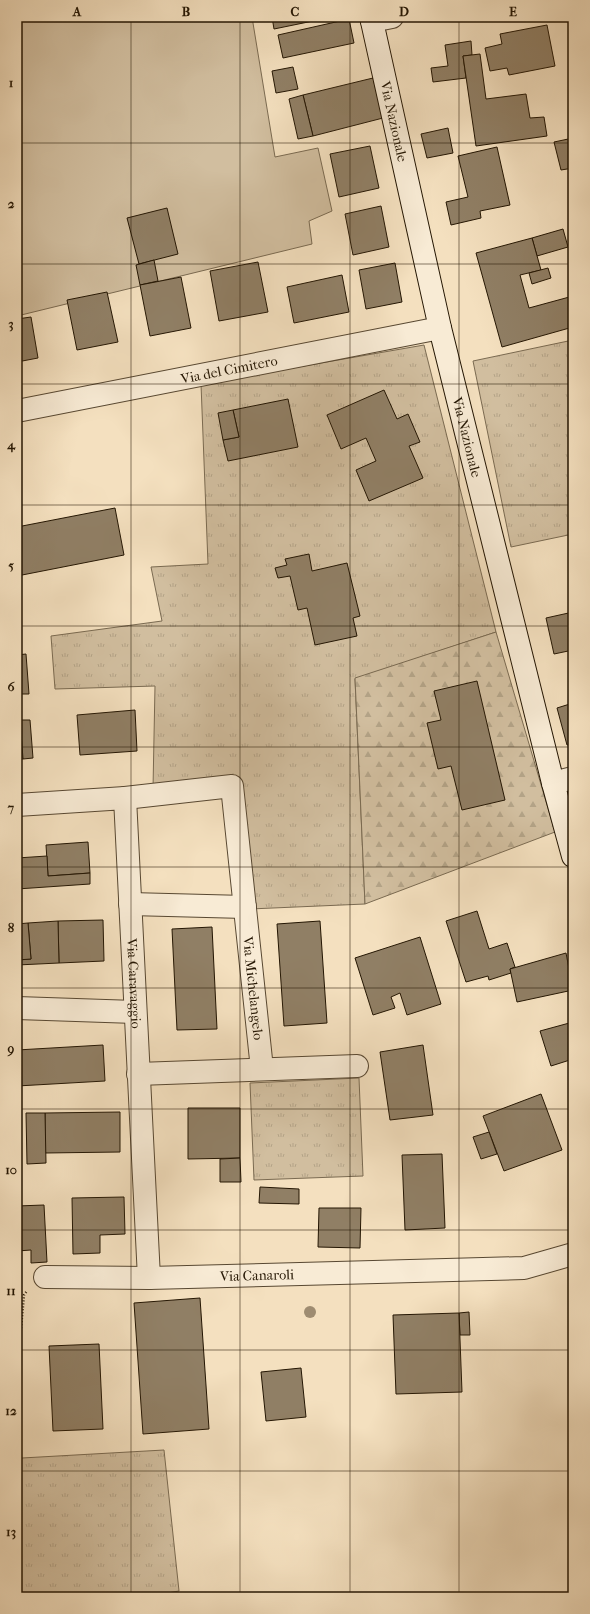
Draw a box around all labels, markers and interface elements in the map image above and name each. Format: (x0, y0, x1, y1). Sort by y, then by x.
text: A (72, 4, 82, 19)
text: B (182, 4, 191, 19)
text: C (291, 4, 300, 19)
text: D (399, 4, 409, 19)
text: E (509, 4, 517, 19)
text: 1 (9, 75, 14, 90)
street label: Via Nazionale (377, 79, 411, 163)
text: 2 (8, 196, 15, 211)
text: 3 (8, 316, 14, 332)
street label: Via del Cimitero (178, 352, 279, 387)
street label: Via Nazionale (449, 394, 485, 479)
text: 4 (6, 437, 16, 453)
text: 5 (8, 558, 14, 573)
text: 6 (7, 679, 15, 694)
text: 7 (7, 800, 15, 815)
text: 8 (8, 920, 15, 935)
street label: Via Michelangelo (239, 935, 267, 1041)
street label: Via Caravaggio (123, 937, 145, 1029)
text: 9 (7, 1041, 15, 1057)
text: 10 (5, 1162, 17, 1177)
street label: Via Canaroli (219, 1266, 294, 1285)
text: 11 (6, 1283, 16, 1298)
text: 12 (5, 1403, 17, 1418)
text: 13 (6, 1524, 16, 1540)

